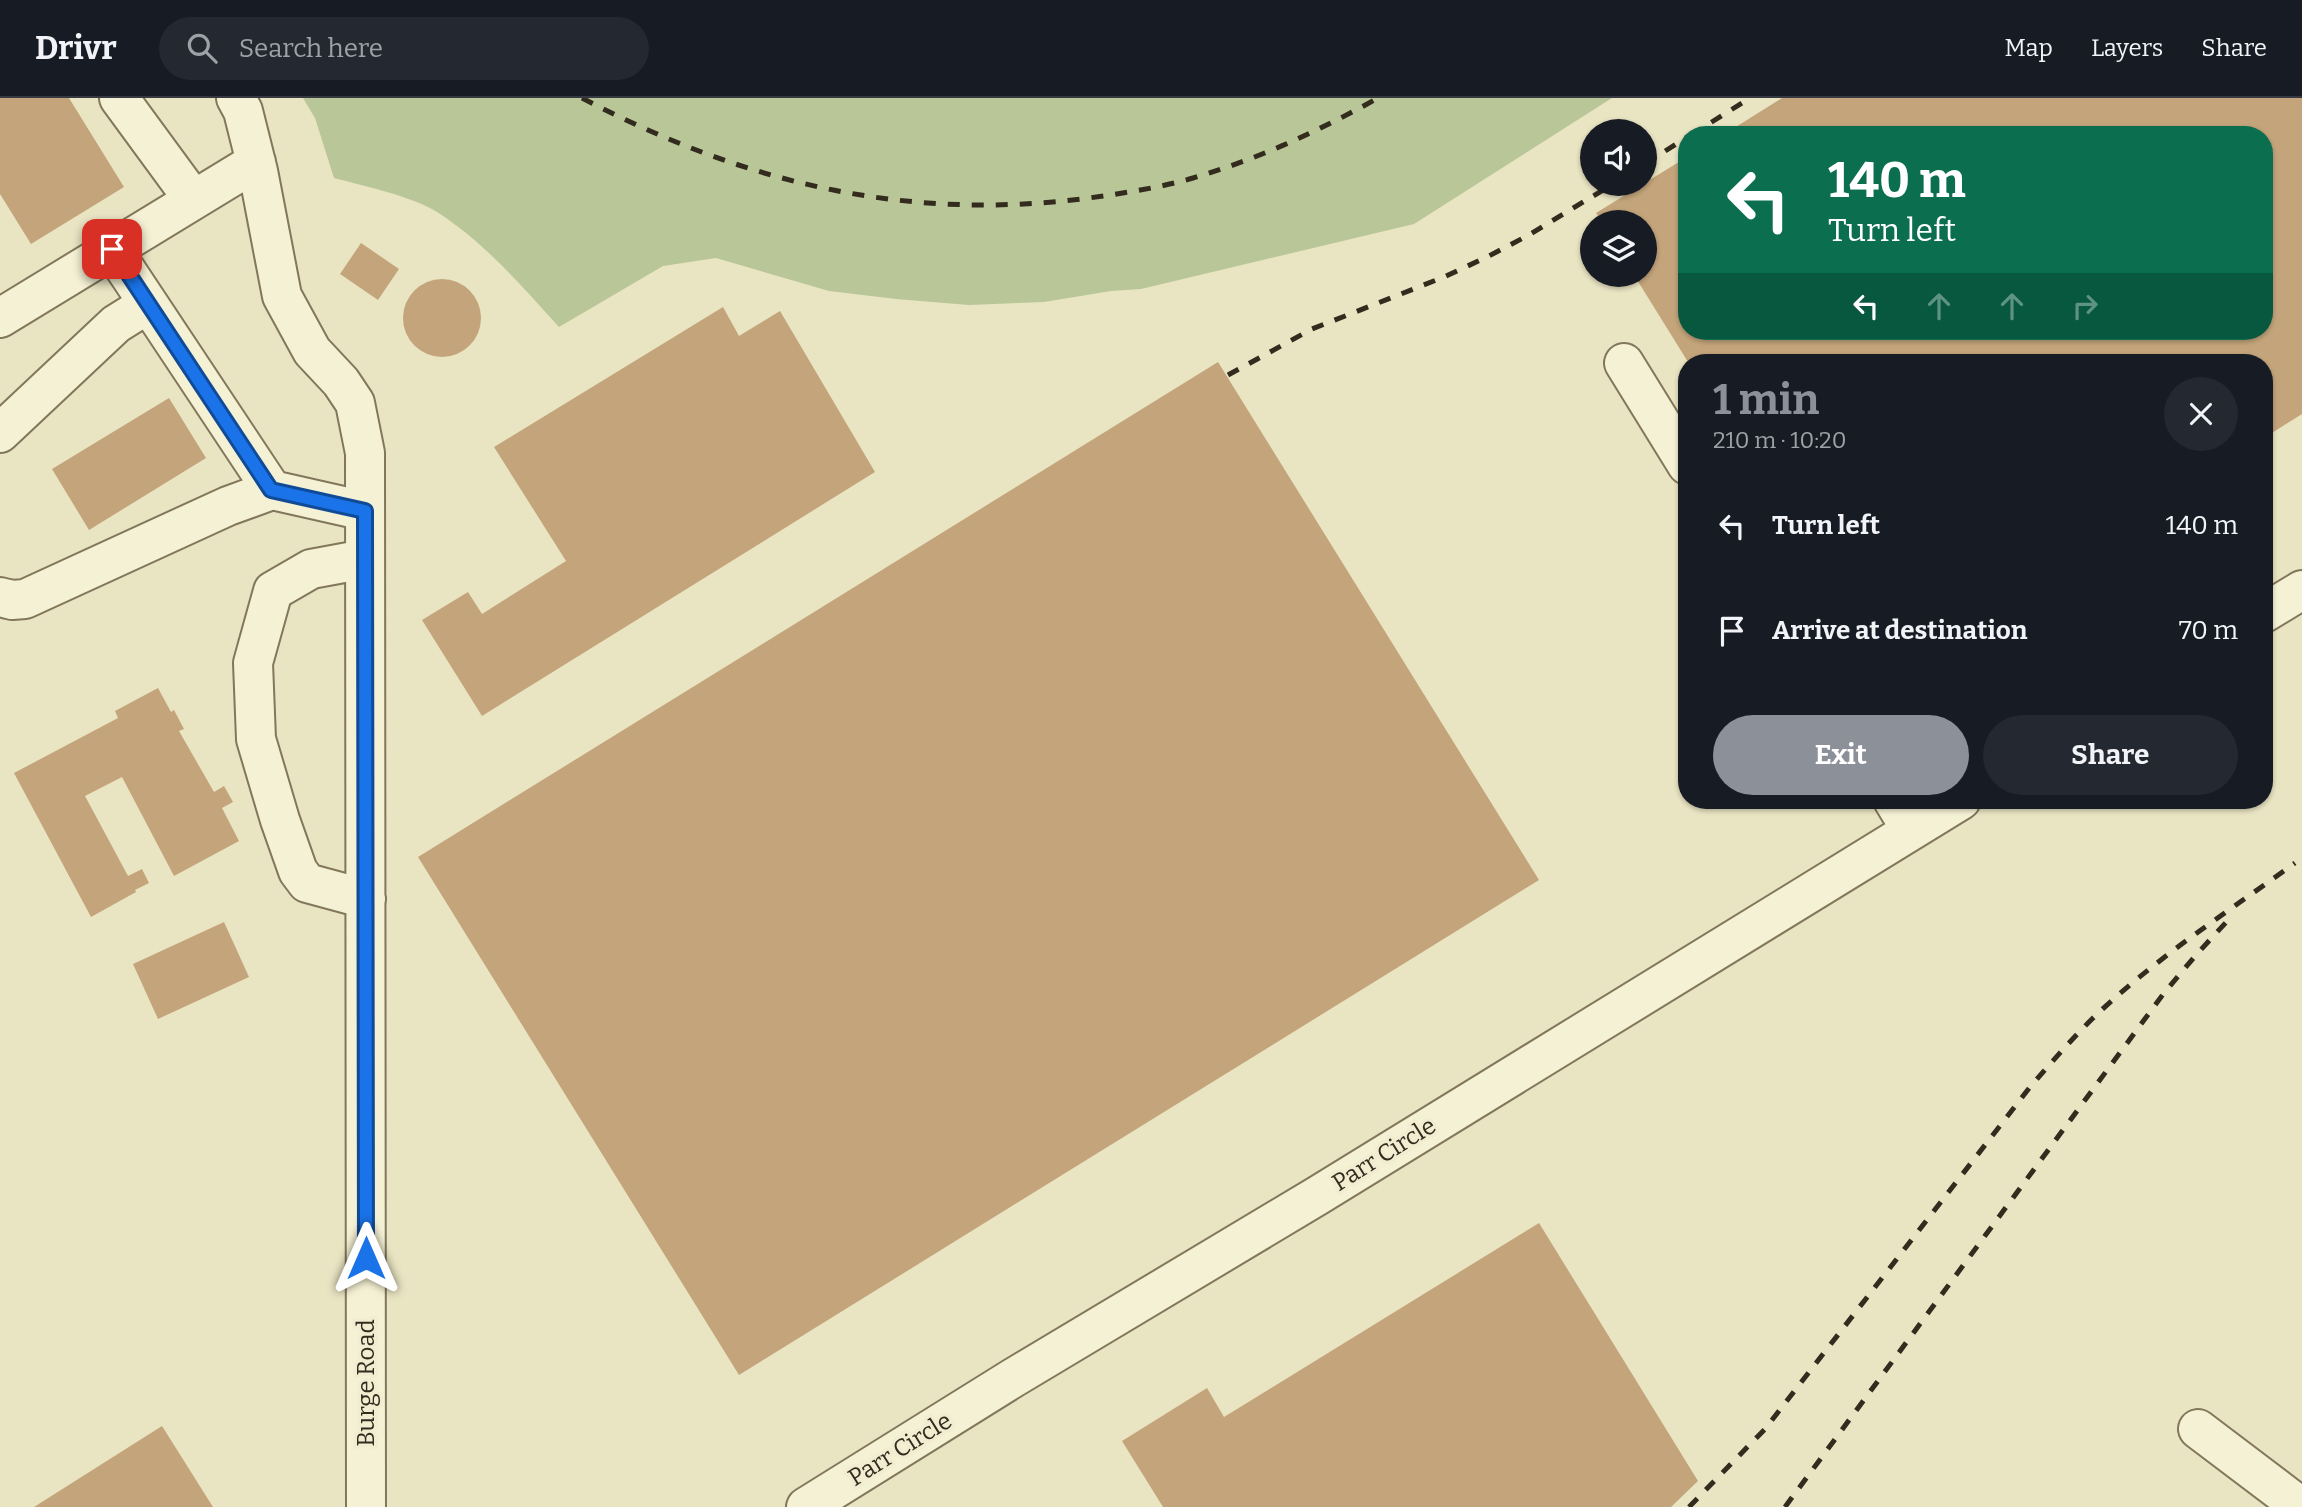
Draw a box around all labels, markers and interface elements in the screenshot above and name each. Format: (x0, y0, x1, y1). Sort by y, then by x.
search box (159, 17, 649, 80)
text: Drivr (35, 28, 117, 68)
icon: search (183, 29, 221, 67)
text: Search here (239, 33, 383, 64)
text: Map (2005, 34, 2053, 62)
text: Layers (2091, 34, 2163, 62)
text: Share (2201, 34, 2267, 62)
map controls (1580, 119, 1657, 287)
button: sound (1580, 119, 1657, 196)
text: 140 m (1828, 151, 1966, 210)
icon: left (1713, 154, 1804, 245)
button: layers (1580, 210, 1657, 287)
text: Turn left (1828, 211, 1956, 249)
pin (82, 219, 142, 279)
icon: arrive (93, 230, 131, 268)
icon: left (1847, 287, 1885, 325)
icon: ahead (1920, 287, 1958, 325)
icon: ahead (1993, 287, 2031, 325)
icon: right (2066, 287, 2104, 325)
text: 1 min (1713, 375, 1819, 425)
button: close (2164, 377, 2238, 451)
text: 210 m · 10:20 (1713, 426, 1846, 454)
icon: left (1713, 507, 1751, 545)
text: Turn left (1772, 510, 1880, 541)
text: 140 m (2166, 510, 2238, 541)
icon: arrive (1713, 612, 1751, 650)
text: Arrive at destination (1772, 615, 2027, 646)
text: 70 m (2179, 615, 2238, 646)
button: Exit (1713, 715, 1969, 795)
button: Share (1983, 715, 2238, 795)
street label: Parr Circle (1327, 1111, 1441, 1197)
position arrow (329, 1221, 403, 1295)
street label: Burge Road (352, 1319, 380, 1447)
street label: Parr Circle (843, 1406, 957, 1492)

